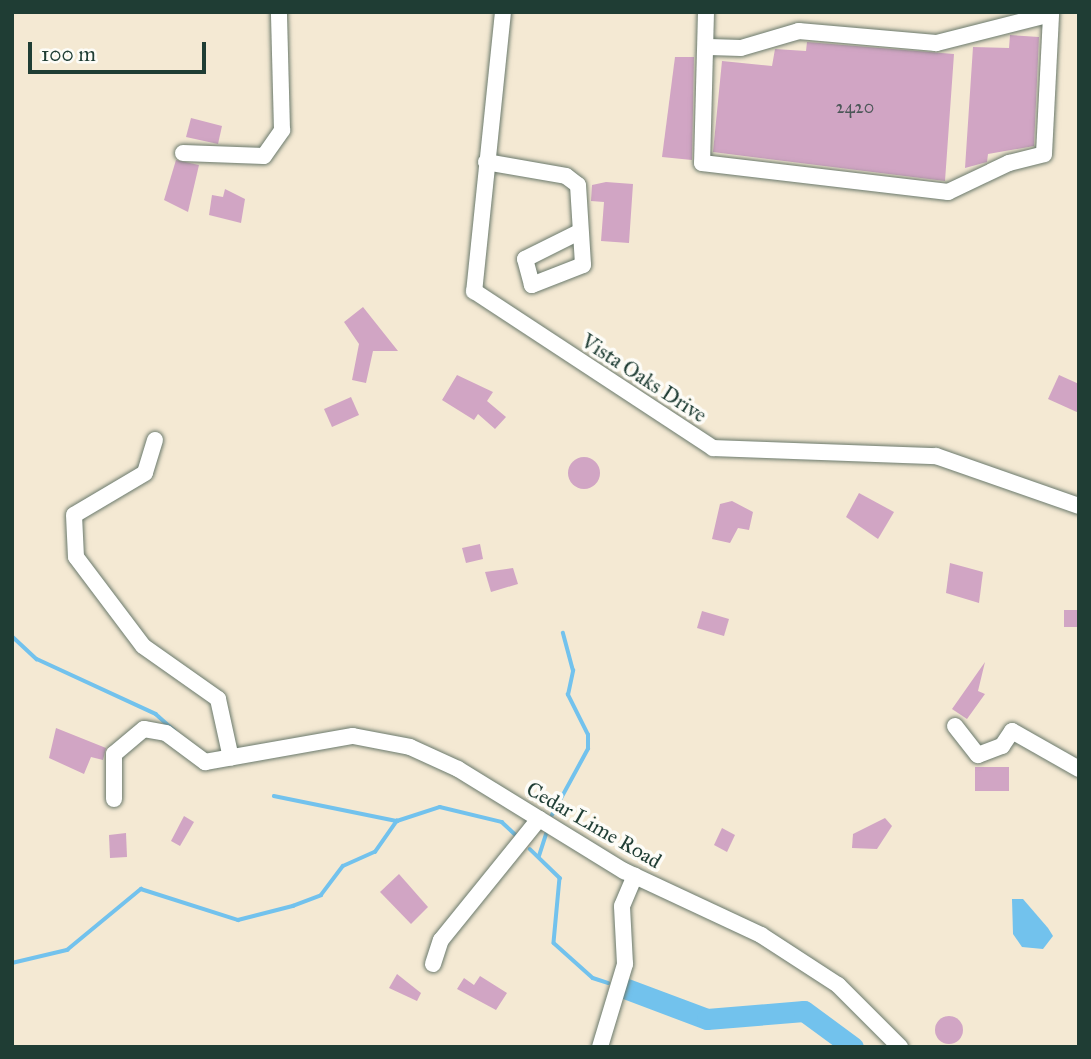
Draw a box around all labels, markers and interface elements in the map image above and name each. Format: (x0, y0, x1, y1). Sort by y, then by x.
scale bar (32, 28, 210, 72)
text: 100 m (41, 41, 96, 67)
house number: 2420 (836, 96, 874, 118)
street label: Vista Oaks Drive (577, 328, 711, 428)
street label: Cedar Lime Road (522, 776, 666, 874)

